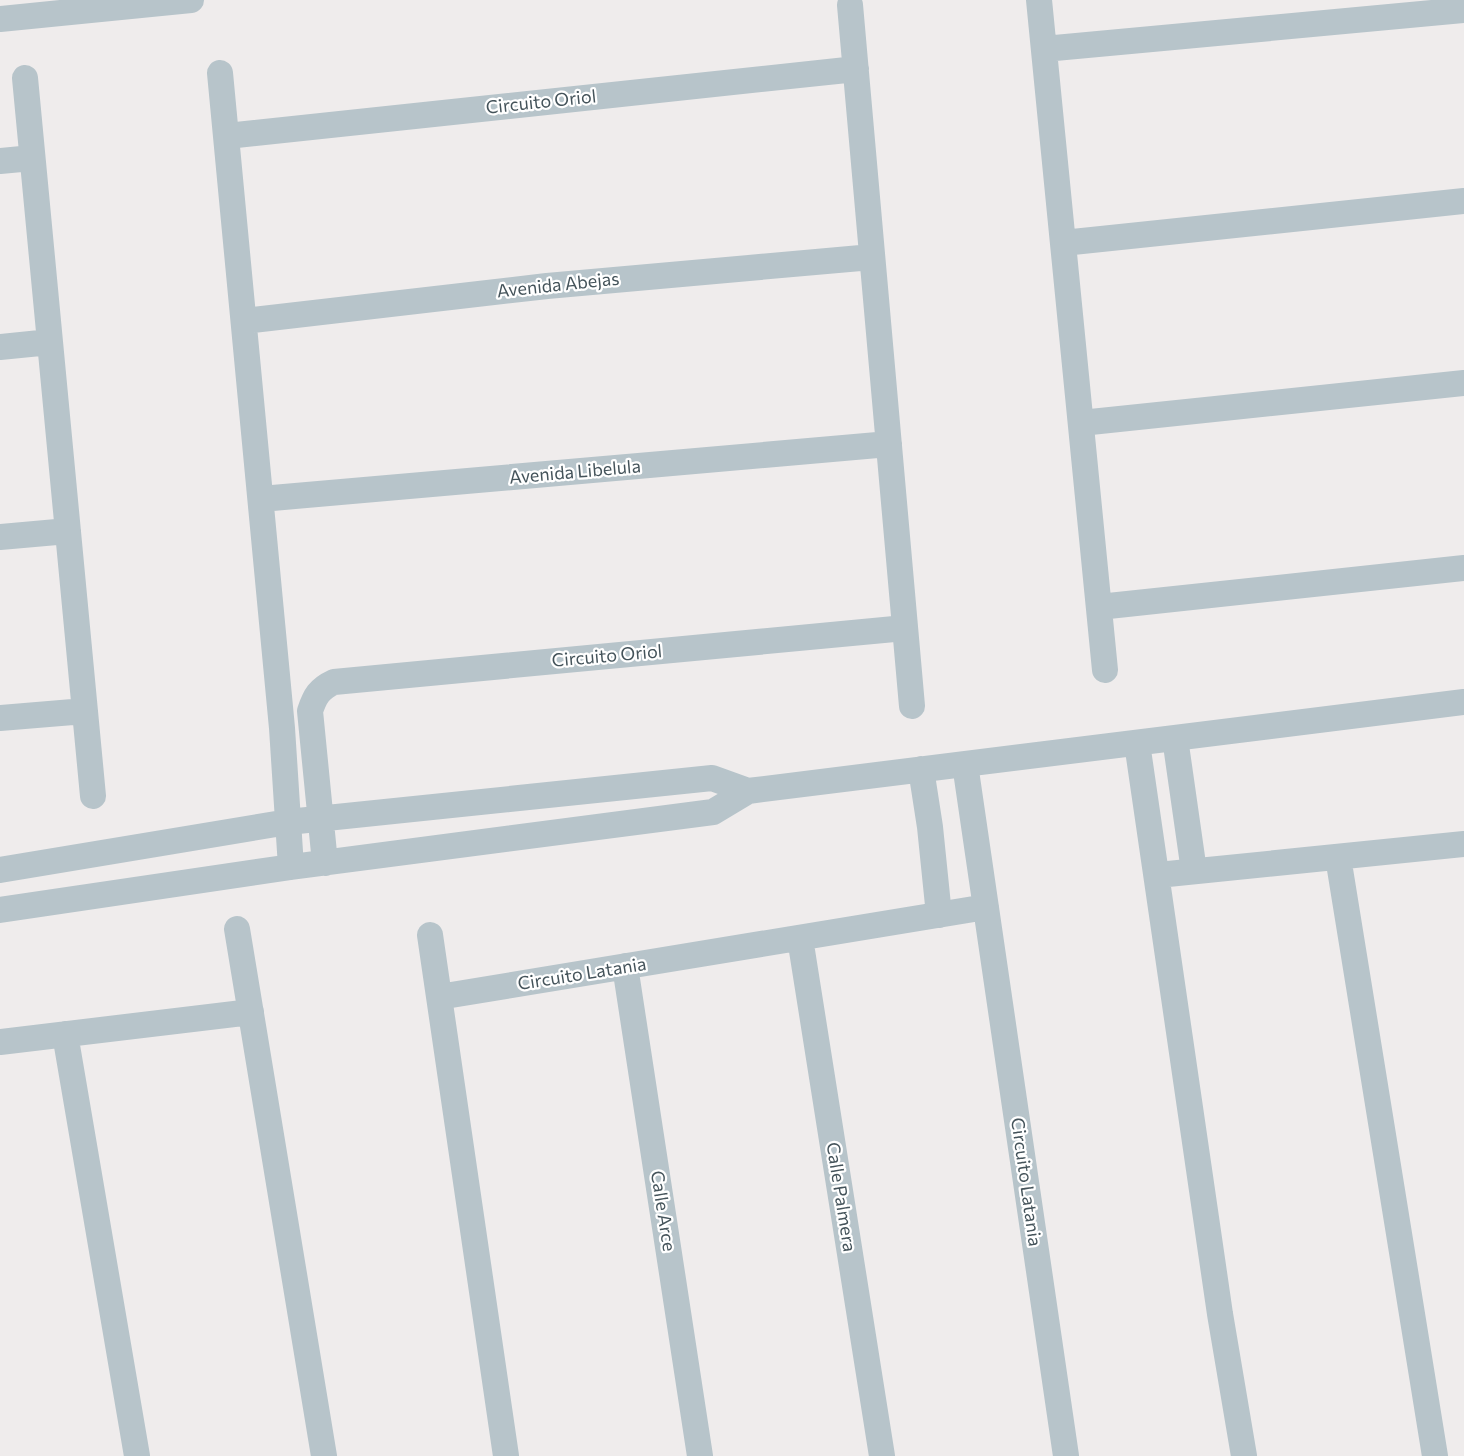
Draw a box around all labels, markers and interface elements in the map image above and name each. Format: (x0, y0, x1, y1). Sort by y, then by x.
street label: Circuito Oriol (485, 84, 597, 118)
street label: Avenida Abejas (496, 267, 620, 301)
street label: Avenida Libelula (508, 454, 642, 488)
street label: Circuito Oriol (551, 639, 663, 671)
street label: Circuito Latania (516, 952, 648, 994)
street label: Circuito Latania (1007, 1116, 1047, 1248)
street label: Calle Palmera (822, 1140, 862, 1253)
street label: Calle Arce (647, 1169, 681, 1253)

